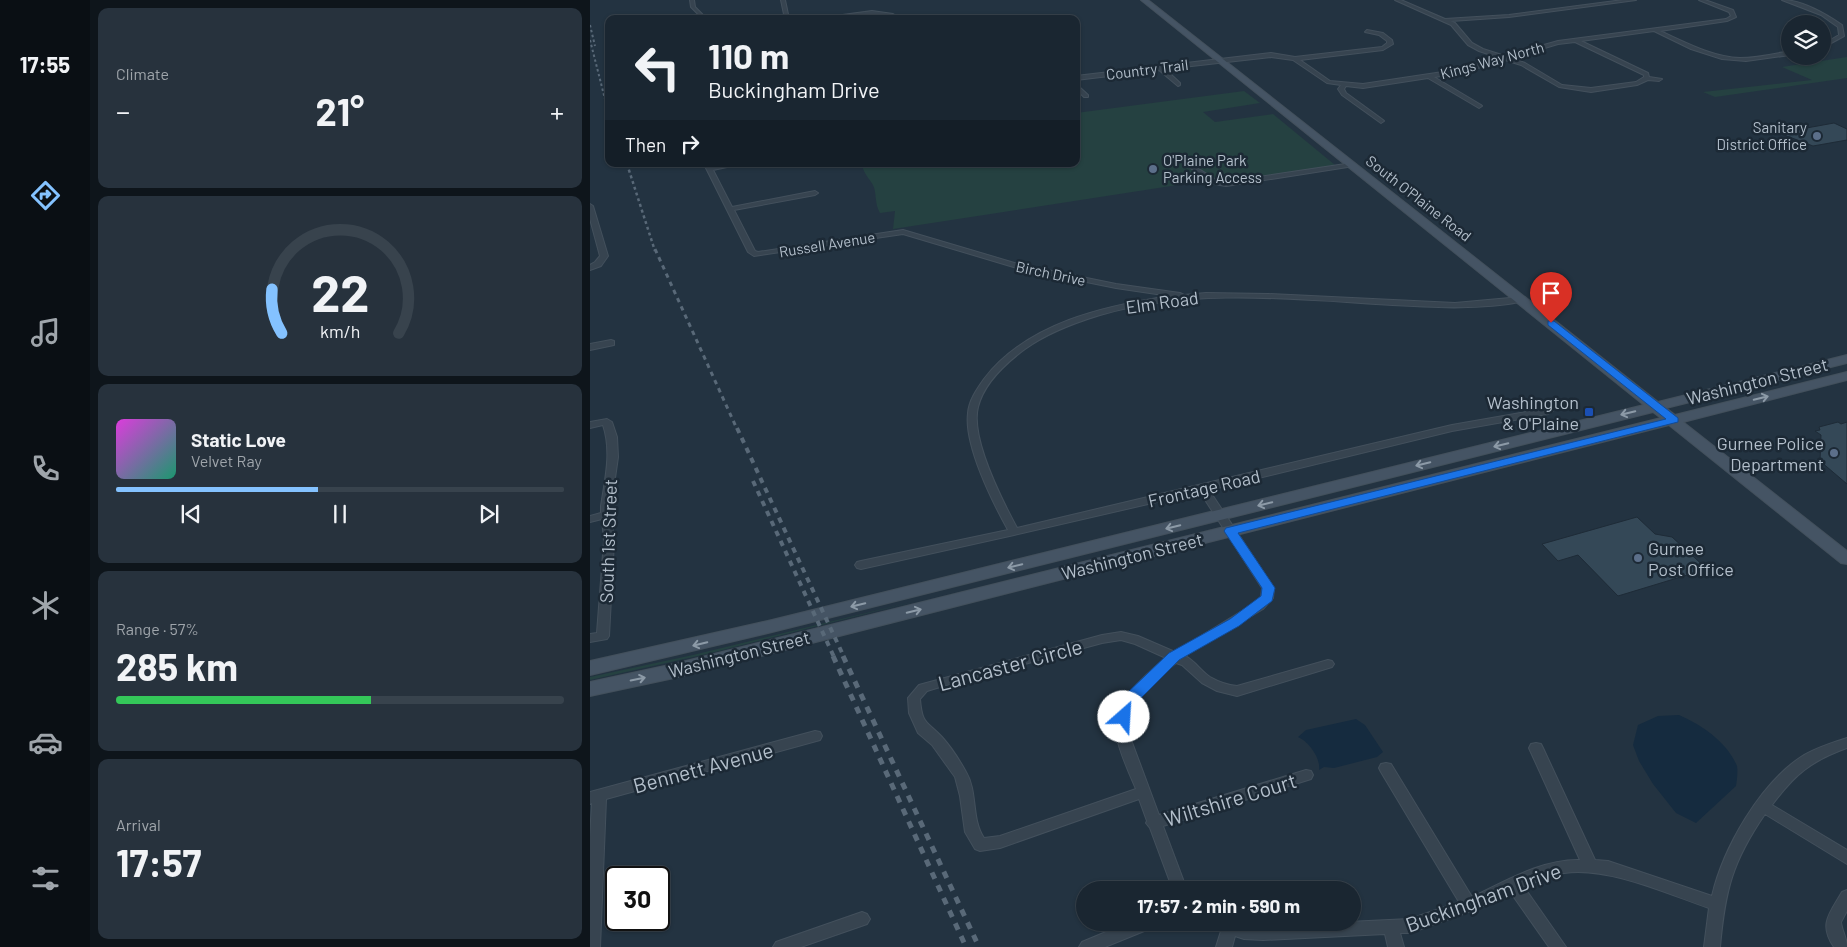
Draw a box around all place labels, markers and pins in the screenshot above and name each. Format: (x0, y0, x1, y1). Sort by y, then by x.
place label: Sanitary District Office (1717, 118, 1807, 153)
marker: Sanitary District Office (1811, 130, 1823, 142)
place label: O'Plaine Park Parking Access (1163, 151, 1262, 186)
marker: O'Plaine Park Parking Access (1147, 163, 1159, 175)
pin (1530, 272, 1572, 323)
place label: Washington & O'Plaine (1487, 391, 1579, 434)
marker: Washington & O'Plaine (1583, 406, 1595, 418)
place label: Gurnee Police Department (1717, 432, 1824, 475)
marker: Gurnee Police Department (1828, 447, 1840, 459)
place label: Gurnee Post Office (1648, 537, 1734, 580)
marker: Gurnee Post Office (1632, 552, 1644, 564)

